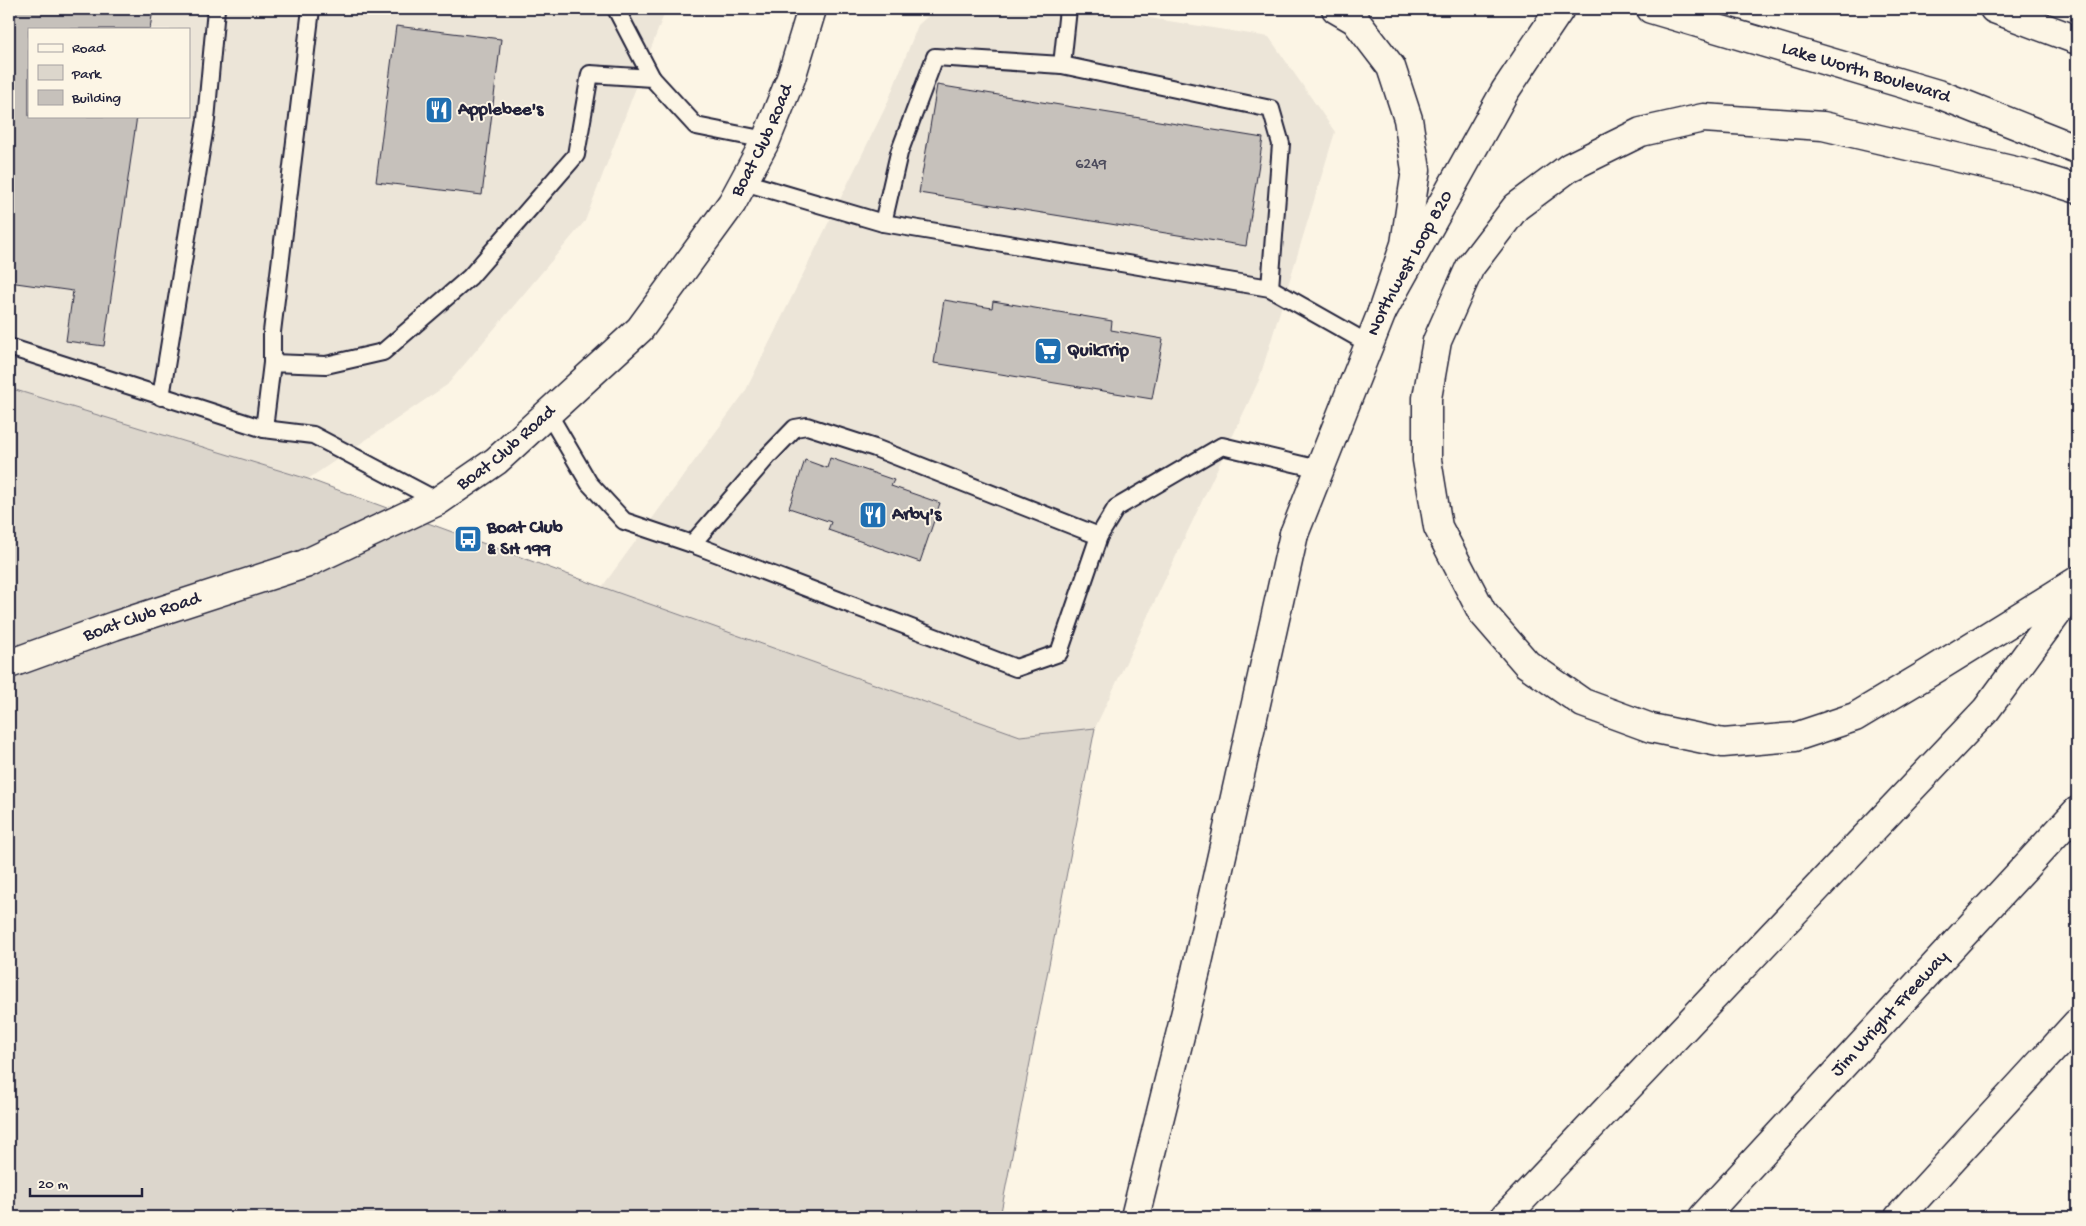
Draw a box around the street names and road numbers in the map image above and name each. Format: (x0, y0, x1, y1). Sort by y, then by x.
street label: Lake Worth Boulevard (1779, 37, 1955, 110)
street label: Boat Club Road (725, 79, 799, 202)
street label: Northwest Loop 820 (1362, 186, 1459, 339)
street label: Boat Club Road (452, 399, 562, 497)
street label: Boat Club Road (79, 587, 205, 648)
street label: Jim Wright Freeway (1826, 946, 1954, 1082)

